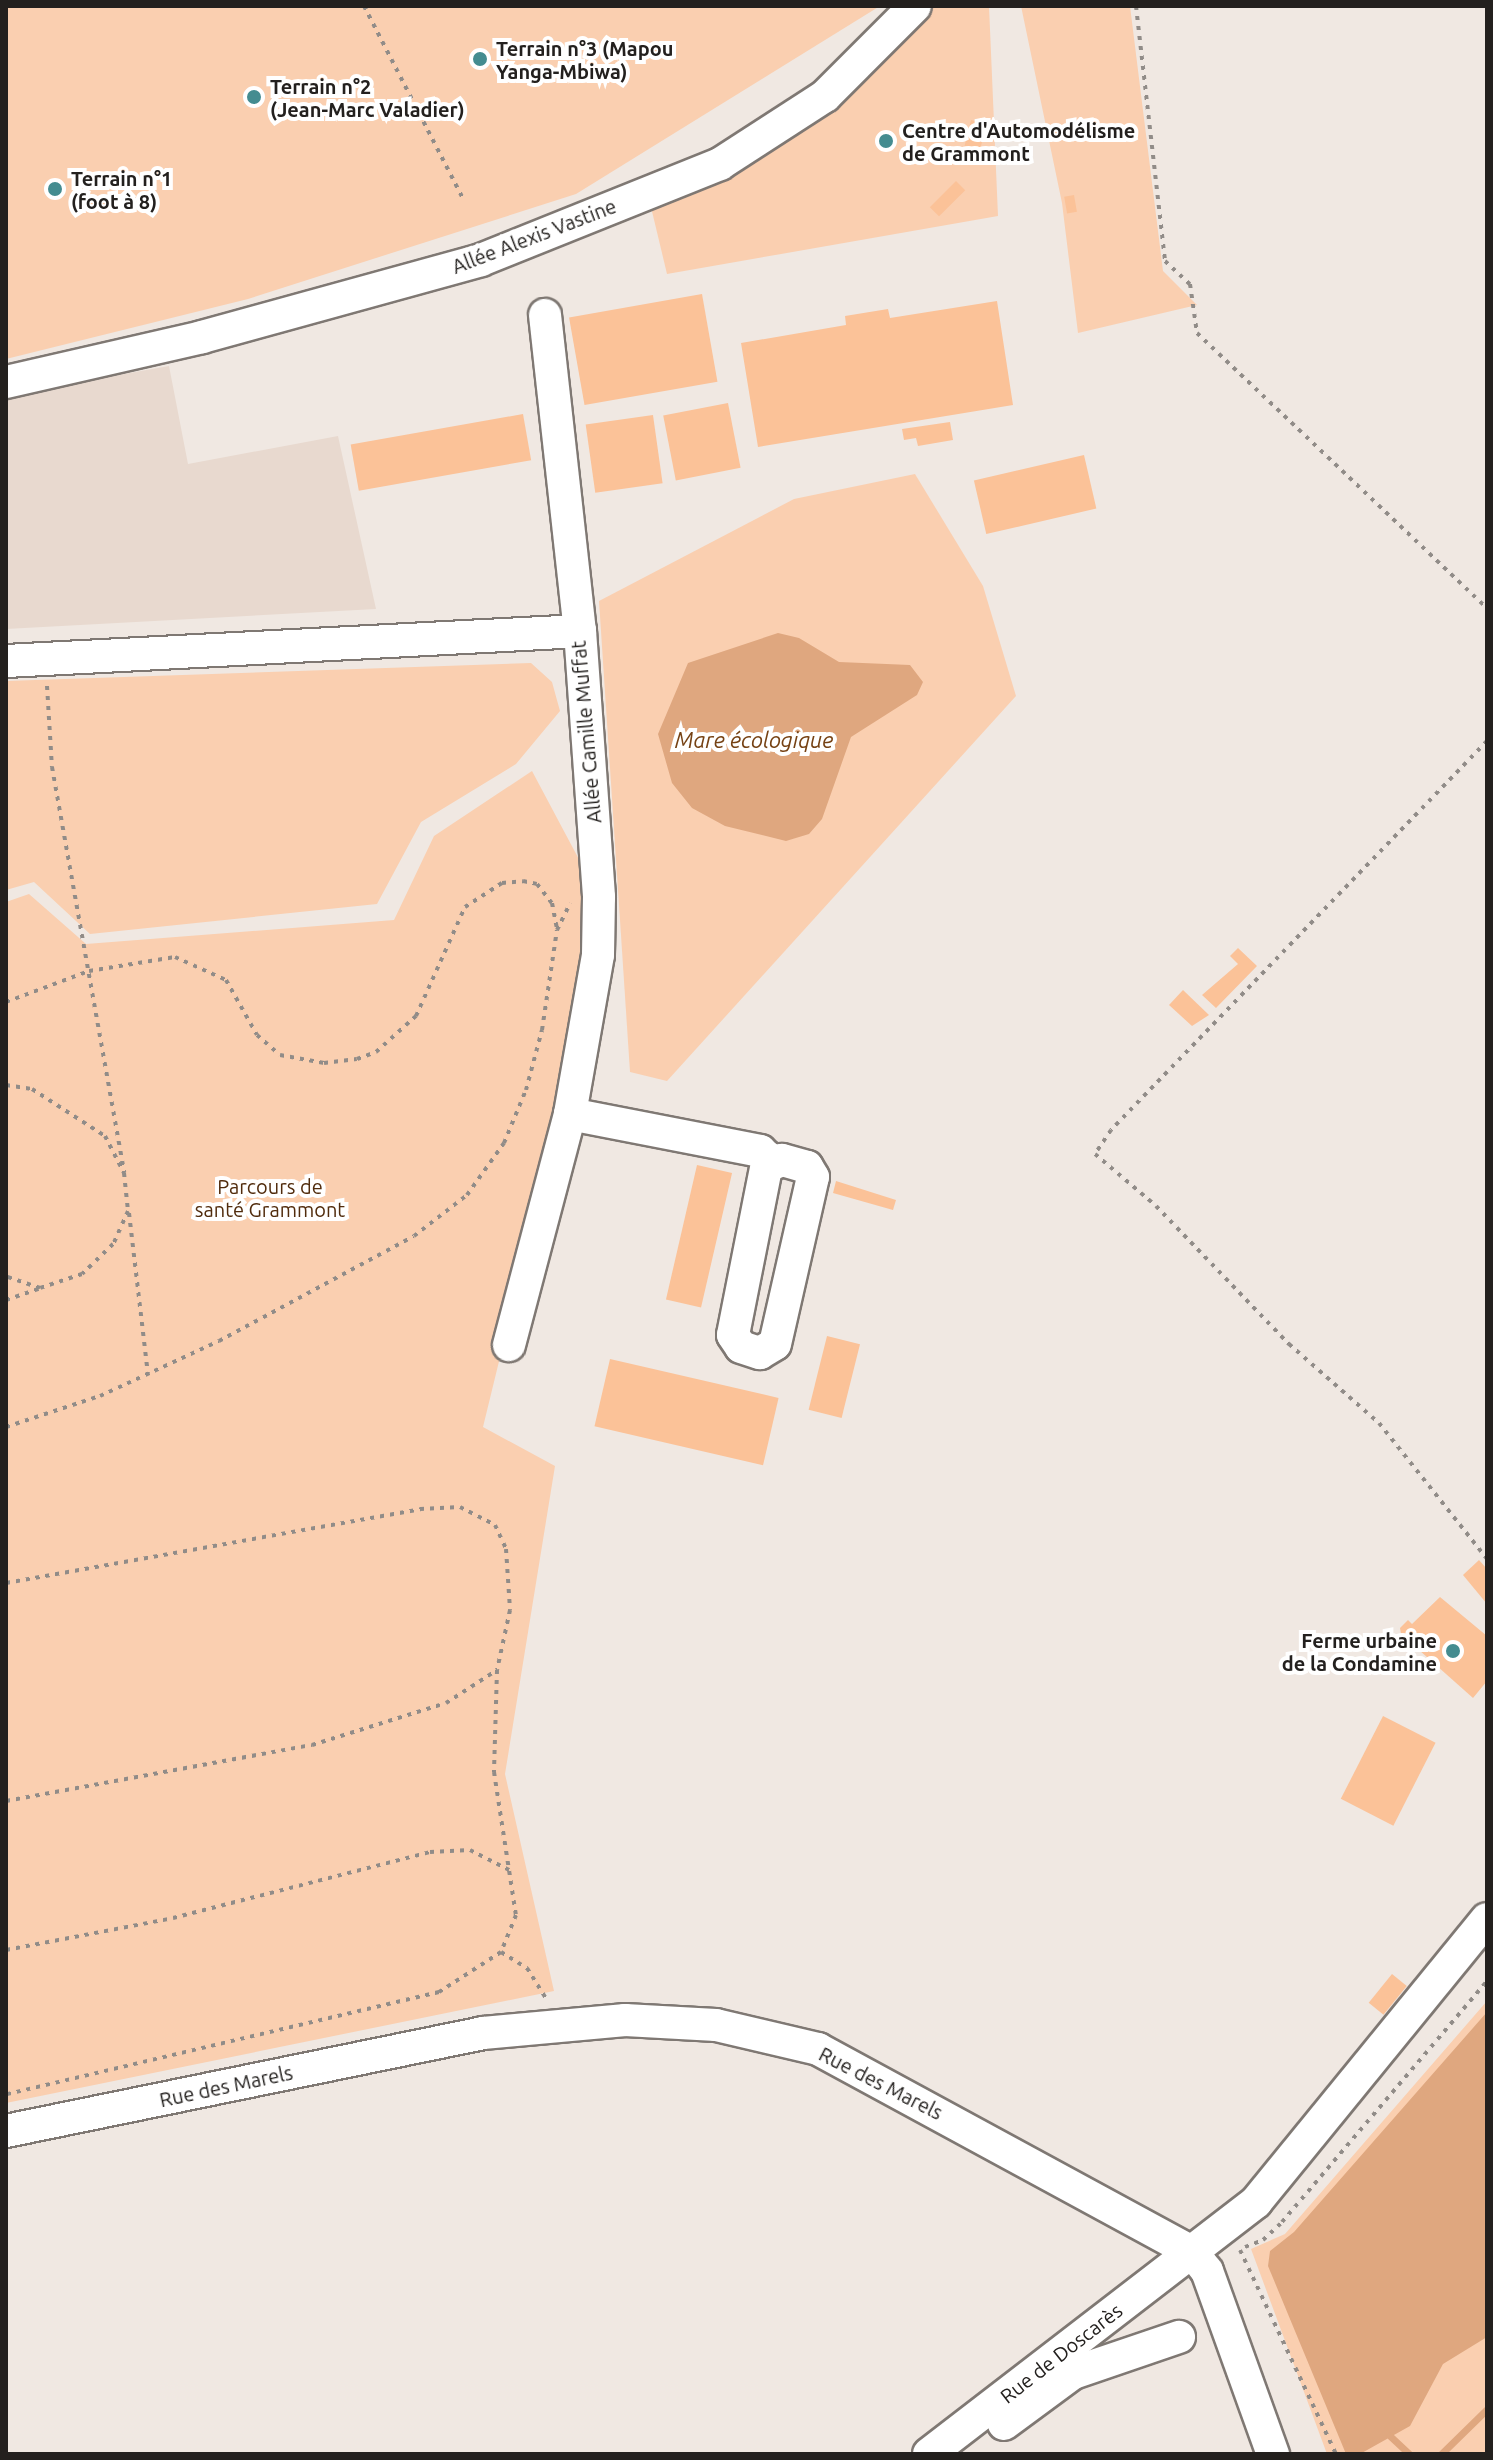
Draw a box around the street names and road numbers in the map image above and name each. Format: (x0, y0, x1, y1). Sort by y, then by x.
street label: Allée Alexis Vastine (448, 194, 620, 278)
street label: Allée Camille Muffat (566, 640, 606, 824)
street label: Rue des Marels (815, 2042, 947, 2124)
street label: Rue des Marels (157, 2060, 295, 2112)
street label: Rue de Doscarès (995, 2298, 1127, 2408)

